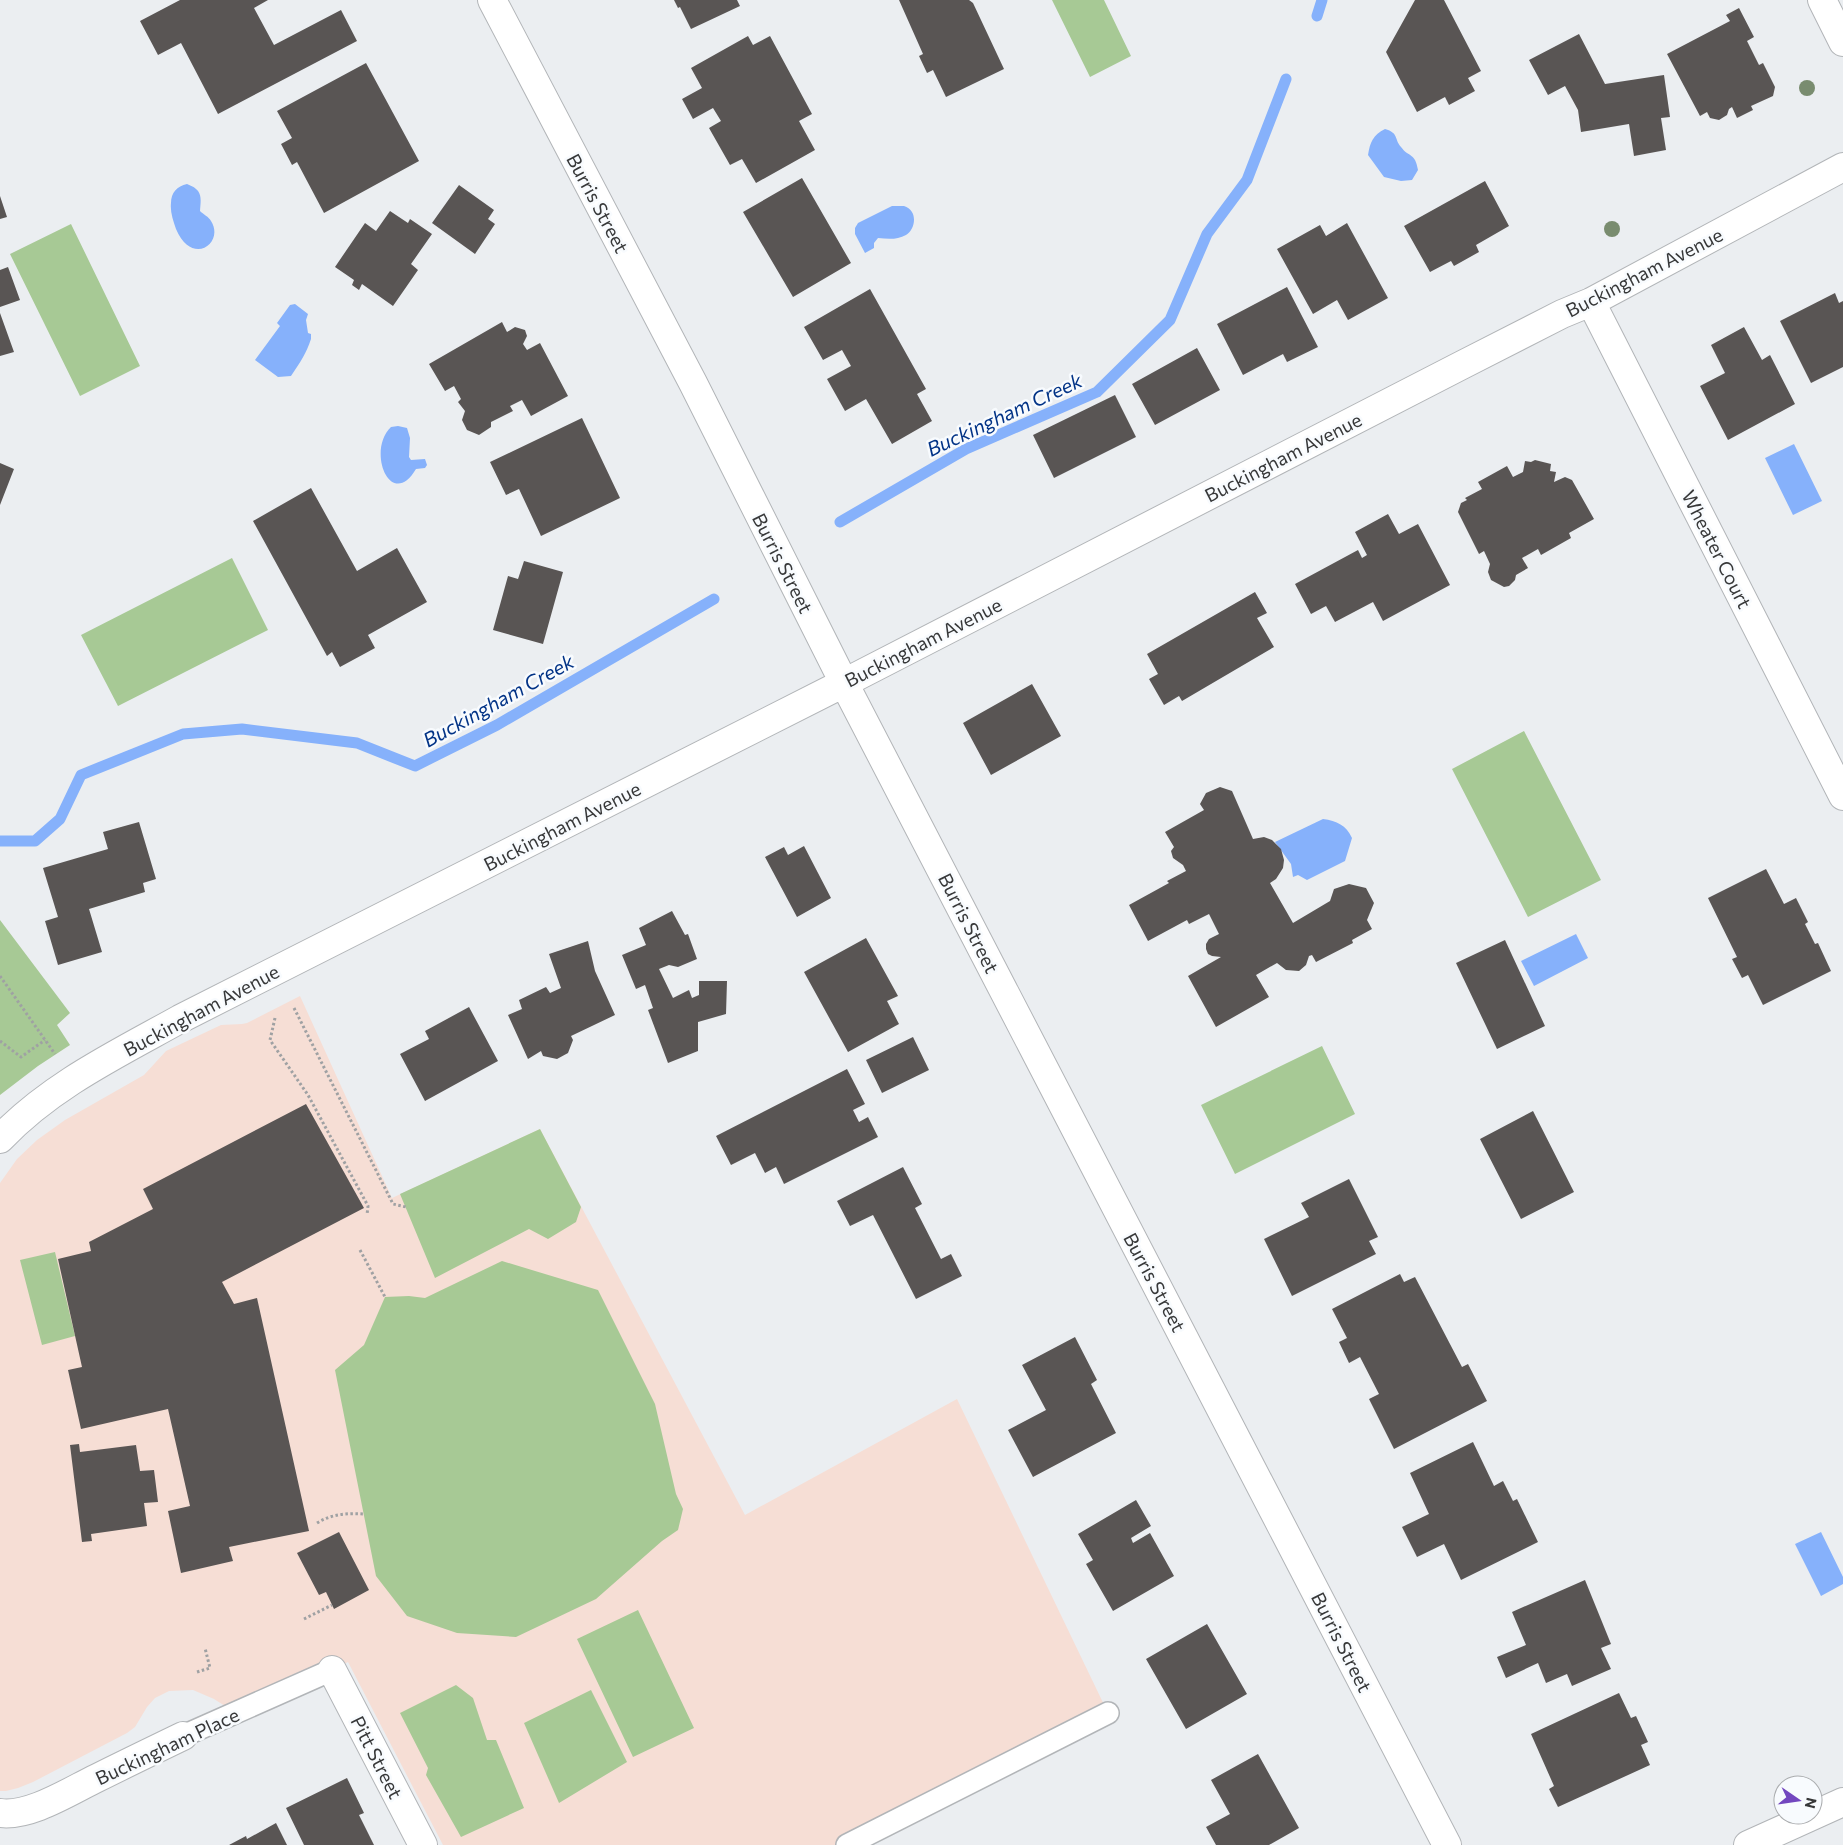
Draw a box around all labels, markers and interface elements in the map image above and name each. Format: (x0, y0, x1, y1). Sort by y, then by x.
street label: Burris Street (562, 150, 634, 257)
street label: Buckingham Avenue (1562, 222, 1726, 322)
water label: Buckingham Creek (922, 367, 1087, 461)
street label: Buckingham Avenue (1201, 407, 1365, 507)
street label: Wheater Court (1677, 486, 1757, 612)
street label: Burris Street (748, 509, 818, 617)
street label: Buckingham Avenue (841, 592, 1005, 692)
water label: Buckingham Creek (418, 648, 579, 751)
street label: Buckingham Avenue (480, 776, 644, 876)
street label: Burris Street (934, 869, 1004, 977)
street label: Buckingham Avenue (119, 959, 283, 1061)
street label: Burris Street (1119, 1229, 1191, 1336)
street label: Burris Street (1307, 1588, 1377, 1696)
street label: Buckingham Place (92, 1703, 242, 1789)
street label: Pitt Street (346, 1712, 408, 1802)
north arrow (1773, 1775, 1823, 1825)
text: N (1802, 1796, 1821, 1810)

